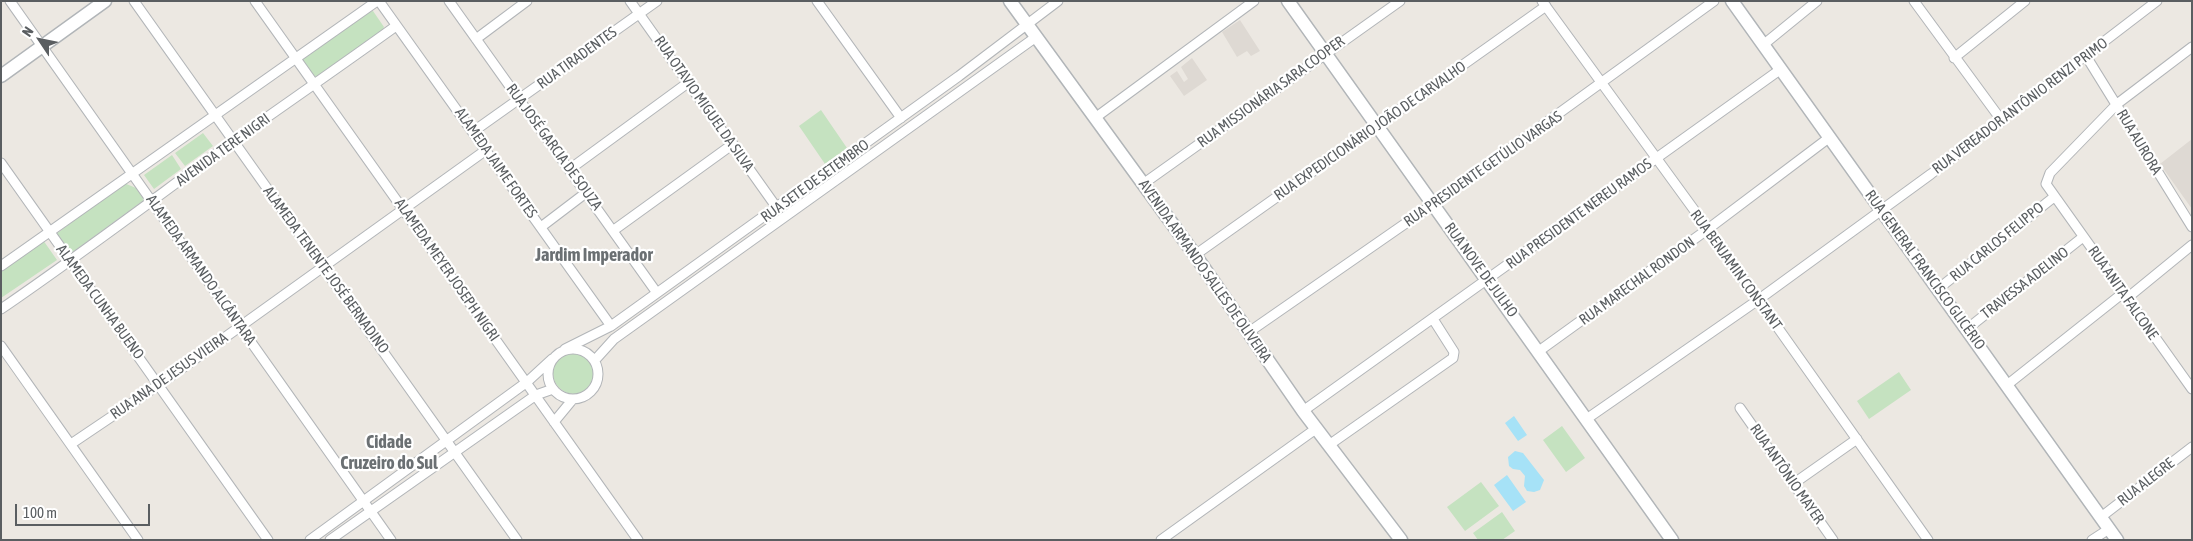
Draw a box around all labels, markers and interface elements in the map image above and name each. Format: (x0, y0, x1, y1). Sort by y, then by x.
north arrow (15, 15, 65, 65)
street label: RUA TIRADENTES (534, 23, 620, 93)
text: N (19, 24, 37, 40)
street label: RUA OTAVIO MIGUEL DA SILVA (650, 33, 758, 175)
street label: RUA MISSIONÁRIA SARA COOPER (1194, 33, 1348, 151)
street label: RUA VEREADOR ANTÔNIO RENZI PRIMO (1929, 34, 2111, 178)
street label: RUA EXPEDICIONÁRIO JOÃO DE CARVALHO (1271, 58, 1469, 204)
street label: RUA JOSÉ GARCIA DE SOUZA (502, 80, 606, 214)
street label: ALAMEDA JAIME FORTES (451, 104, 541, 222)
street label: RUA AURORA (2113, 106, 2165, 178)
street label: RUA PRESIDENTE GETÚLIO VARGAS (1400, 107, 1566, 231)
street label: AVENIDA TERE NIGRI (172, 110, 274, 190)
street label: RUA SETE DE SETEMBRO (757, 136, 873, 226)
street label: RUA PRESIDENTE NEREU RAMOS (1503, 155, 1655, 273)
street label: AVENIDA ARMANDO SALLES DE OLIVEIRA (1135, 176, 1275, 366)
street label: ALAMEDA TENENTE JOSÉ BERNADINO (259, 183, 393, 357)
street label: RUA GENERAL FRANCISCO GLICÉRIO (1861, 187, 1989, 353)
street label: ALAMEDA ARMANDO ALCÂNTARA (142, 192, 260, 348)
street label: ALAMEDA MEYER JOSEPH NIGRI (391, 195, 503, 345)
street label: RUA CARLOS FELIPPO (1946, 199, 2048, 285)
street label: RUA BENJAMIN CONSTANT (1686, 206, 1786, 334)
street label: RUA NOVE DE JULHO (1441, 219, 1521, 321)
street label: RUA MARECHAL RONDON (1576, 233, 1698, 329)
street label: ALAMEDA CUNHA BUENO (52, 241, 148, 363)
street label: TRAVESSA ADELINO (1978, 243, 2072, 323)
street label: RUA ANITA FALCONE (2084, 243, 2162, 343)
district label: Jardim Imperador (535, 244, 653, 266)
street label: RUA ANA DE JESUS VIEIRA (107, 329, 231, 423)
street label: RUA ANTÔNIO MAYER (1746, 421, 1828, 527)
district label: Cidade Cruzeiro do Sul (340, 431, 438, 474)
street label: RUA ALEGRE (2114, 454, 2178, 510)
scale bar (18, 494, 152, 526)
text: 100 m (23, 504, 57, 521)

